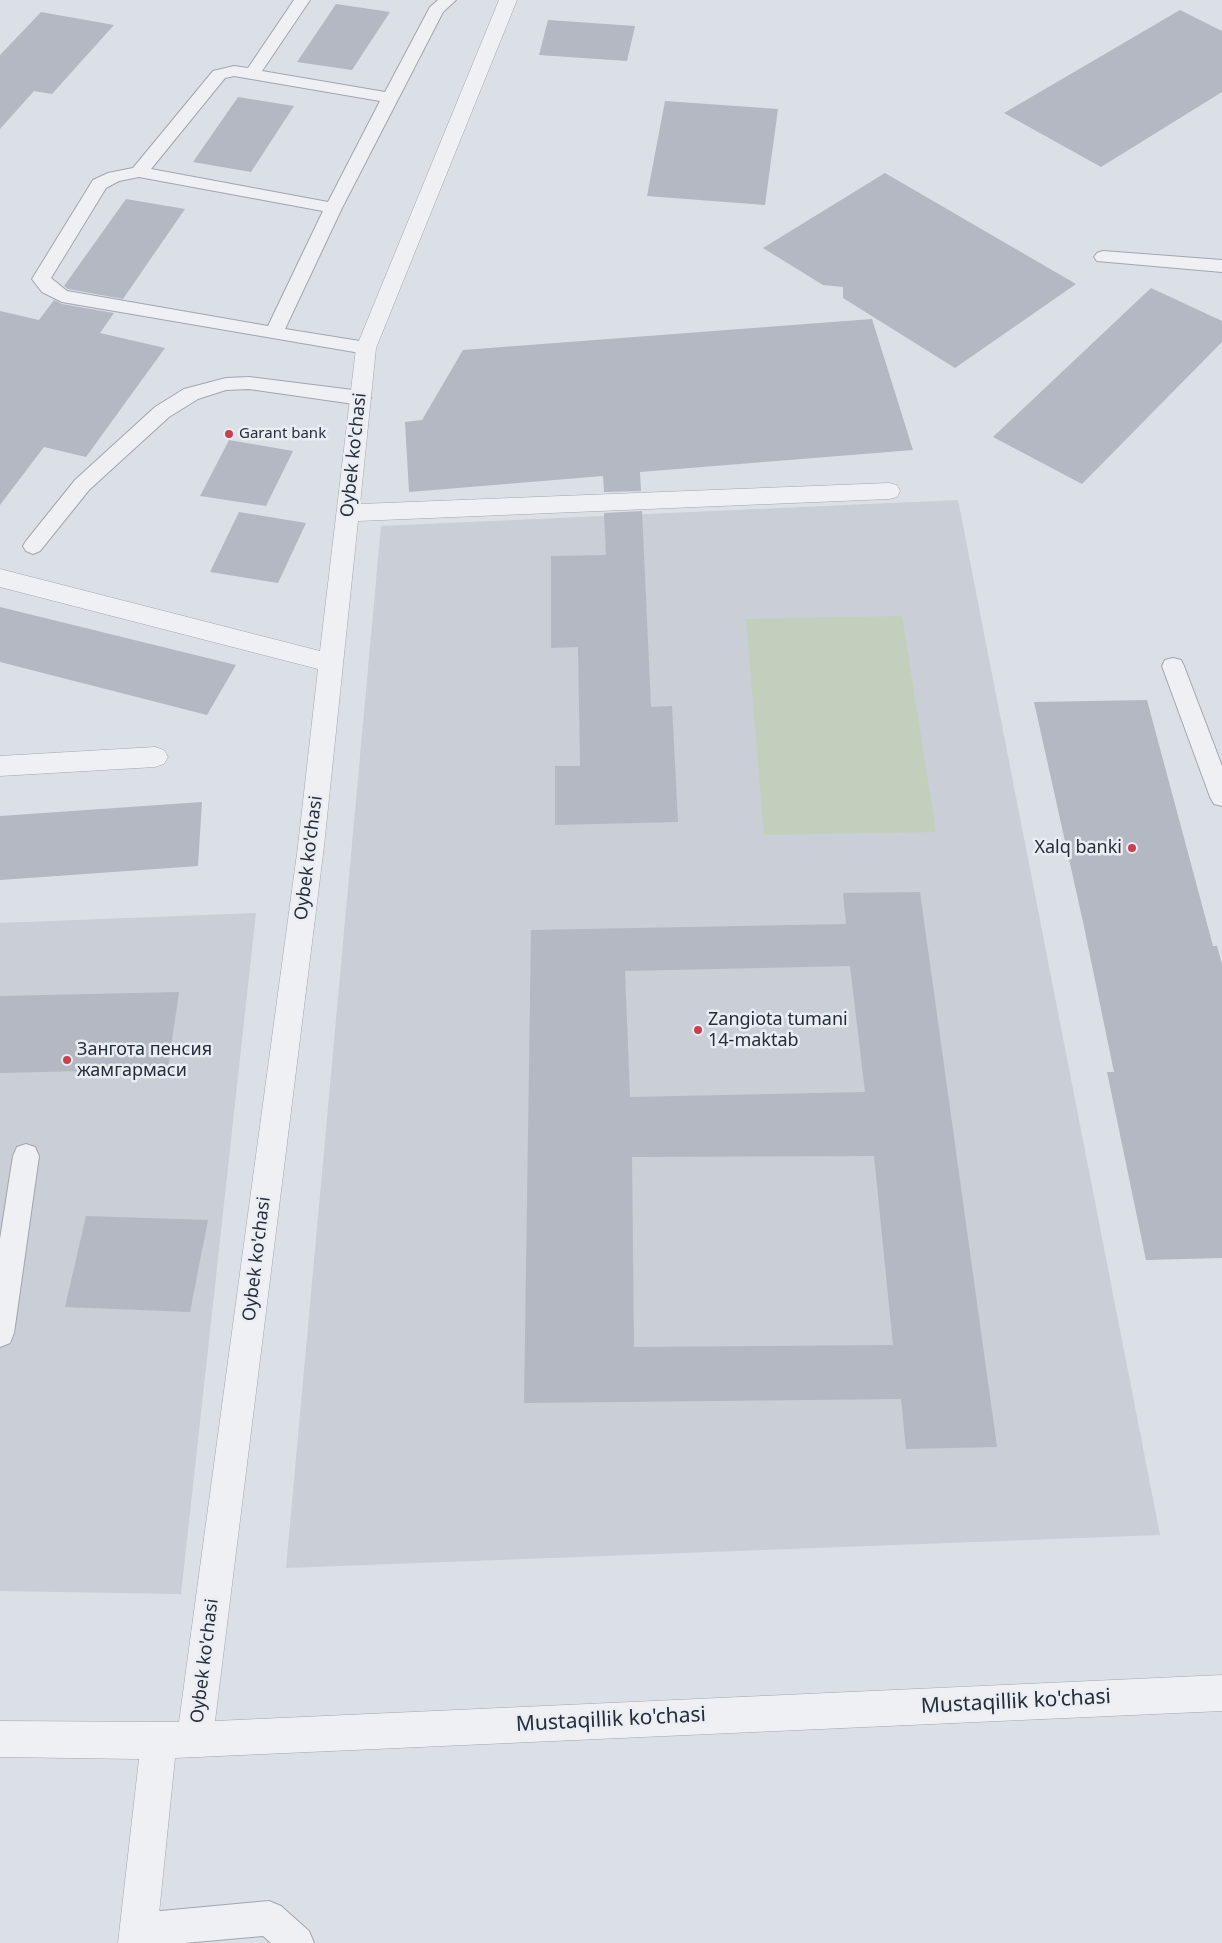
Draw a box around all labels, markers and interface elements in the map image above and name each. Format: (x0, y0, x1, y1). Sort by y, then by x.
street label: Oybek ko'chasi (337, 392, 371, 518)
place label: Garant bank (239, 425, 326, 443)
marker: Garant bank (223, 428, 235, 440)
street label: Oybek ko'chasi (291, 795, 327, 921)
place label: Xalq banki (1034, 837, 1122, 859)
marker: Xalq banki (1126, 842, 1138, 854)
place label: Zangiota tumani 14-maktab (708, 1009, 848, 1052)
marker: Zangiota tumani 14-maktab (692, 1024, 704, 1036)
place label: Зангота пенсия жамгармаси (77, 1039, 212, 1082)
marker: Зангота пенсия жамгармаси (61, 1054, 73, 1066)
street label: Oybek ko'chasi (239, 1196, 275, 1322)
street label: Oybek ko'chasi (187, 1598, 223, 1724)
street label: Mustaqillik ko'chasi (920, 1684, 1112, 1720)
street label: Mustaqillik ko'chasi (515, 1702, 707, 1738)

